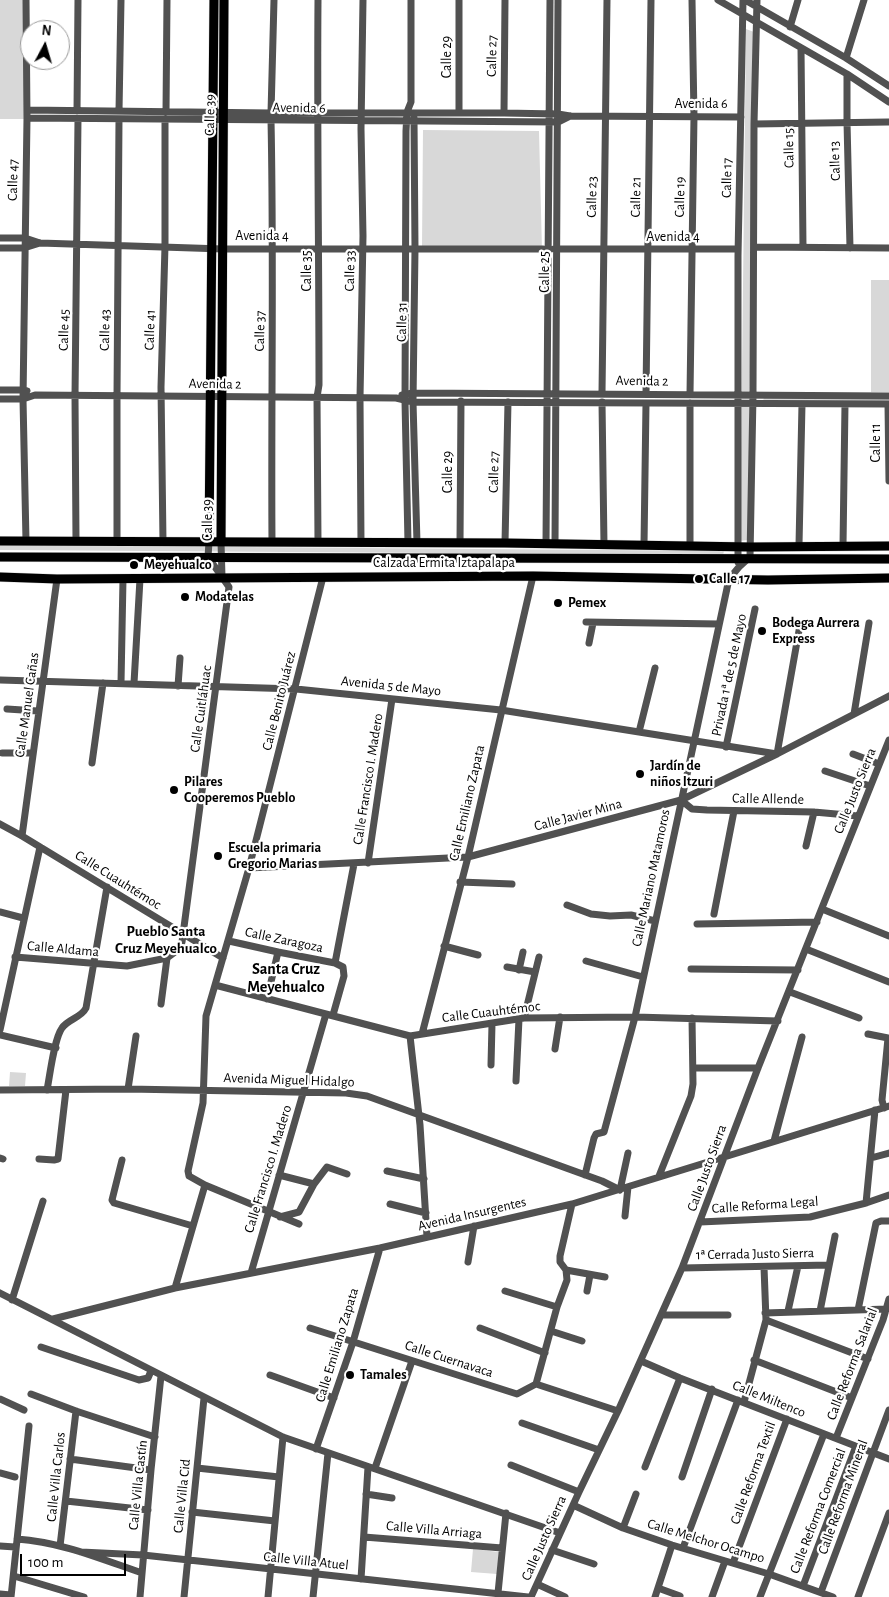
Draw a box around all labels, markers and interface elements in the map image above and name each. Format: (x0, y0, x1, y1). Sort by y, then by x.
north arrow (20, 20, 70, 70)
text: N (41, 24, 52, 39)
street label: Calle 27 (483, 35, 501, 77)
street label: Calle 29 (439, 36, 455, 78)
street label: Calle 39 (201, 94, 219, 136)
street label: Avenida 6 (674, 96, 728, 112)
street label: Avenida 6 (272, 99, 326, 117)
street label: Calle 15 (780, 128, 798, 168)
street label: Calle 13 (826, 141, 844, 181)
street label: Calle 17 (718, 158, 736, 198)
street label: Calle 47 (4, 159, 22, 201)
street label: Calle 23 (583, 176, 601, 218)
street label: Calle 19 (671, 176, 689, 218)
street label: Calle 21 (627, 177, 645, 217)
street label: Avenida 4 (235, 228, 289, 244)
street label: Avenida 4 (646, 229, 700, 245)
street label: Calle 35 (299, 250, 315, 292)
street label: Calle 33 (341, 250, 359, 292)
street label: Calle 25 (537, 251, 553, 293)
street label: Calle 31 (393, 302, 411, 342)
street label: Calle 45 (55, 309, 73, 351)
street label: Calle 43 (96, 309, 114, 351)
street label: Calle 41 (141, 309, 159, 351)
street label: Calle 37 (251, 310, 269, 352)
street label: Avenida 2 (615, 372, 669, 390)
street label: Avenida 2 (188, 375, 242, 393)
street label: Calle 11 (868, 423, 884, 463)
street label: Calle 29 (440, 451, 456, 493)
street label: Calle 27 (485, 451, 503, 493)
street label: Calle 39 (200, 499, 216, 541)
street label: Calzada Ermita Iztapalapa (373, 555, 515, 571)
place label: Meyehualco (144, 557, 212, 573)
marker: Meyehualco (128, 559, 140, 571)
place label: Calle 17 (709, 571, 750, 587)
marker: Calle 17 (693, 573, 705, 585)
place label: Modatelas (195, 589, 254, 605)
marker: Modatelas (179, 591, 191, 603)
place label: Pemex (568, 595, 606, 611)
marker: Pemex (552, 597, 564, 609)
street label: Privada 1ª de 5 de Mayo (708, 612, 750, 738)
place label: Bodega Aurrera Express (772, 615, 860, 648)
marker: Bodega Aurrera Express (756, 625, 768, 637)
street label: Calle Benito Juárez (259, 650, 299, 752)
street label: Calle Manuel Cañas (11, 651, 43, 759)
street label: Calle Cuitláhuac (187, 664, 215, 754)
street label: Avenida 5 de Mayo (340, 672, 442, 700)
street label: Calle Francisco I. Madero (349, 712, 387, 846)
street label: Calle Emiliano Zapata (445, 743, 489, 863)
street label: Calle Justo Sierra (830, 746, 880, 836)
place label: Jardín de niños Itzuri (650, 758, 713, 790)
marker: Jardín de niños Itzuri (634, 768, 646, 780)
place label: Pilares Cooperemos Pueblo (184, 774, 295, 806)
marker: Pilares Cooperemos Pueblo (168, 784, 180, 796)
street label: Calle Allende (732, 790, 804, 808)
street label: Calle Javier Mina (532, 795, 624, 835)
street label: Calle Mariano Matamoros (628, 808, 674, 948)
place label: Escuela primaria Gregorio Marias (228, 840, 321, 872)
street label: Calle Cuauhtémoc (72, 847, 164, 913)
marker: Escuela primaria Gregorio Marias (212, 850, 224, 862)
district label: Pueblo Santa Cruz Meyehualco (115, 922, 217, 957)
street label: Calle Zaragoza (243, 923, 325, 957)
street label: Calle Aldama (26, 937, 100, 961)
district label: Santa Cruz Meyehualco (247, 959, 325, 997)
street label: Calle Cuauhtémoc (441, 998, 541, 1026)
street label: Avenida Miguel Hidalgo (223, 1069, 355, 1091)
street label: Calle Francisco I. Madero (241, 1103, 295, 1235)
street label: Calle Justo Sierra (684, 1122, 730, 1214)
street label: Avenida Insurgentes (416, 1193, 528, 1235)
street label: Calle Reforma Legal (711, 1193, 819, 1217)
street label: 1ª Cerrada Justo Sierra (696, 1245, 814, 1263)
street label: Calle Emiliano Zapata (312, 1286, 362, 1404)
street label: Calle Reforma Salarial (823, 1306, 881, 1422)
street label: Calle Cuernavaca (403, 1337, 495, 1381)
place label: Tamales (360, 1367, 407, 1383)
marker: Tamales (344, 1369, 356, 1381)
street label: Calle Miltenco (730, 1377, 808, 1421)
street label: Calle Reforma Textil (727, 1419, 779, 1527)
street label: Calle Villa Carlos (43, 1431, 69, 1523)
street label: Calle Reforma Mineral (814, 1437, 872, 1557)
street label: Calle Villa Castín (125, 1439, 151, 1531)
street label: Calle Reforma Comercial (786, 1446, 850, 1576)
street label: Calle Villa Cid (170, 1458, 194, 1534)
street label: Calle Justo Sierra (518, 1493, 570, 1583)
street label: Calle Melchor Ocampo (645, 1515, 767, 1567)
street label: Calle Villa Arriaga (385, 1517, 483, 1543)
scale bar (22, 1544, 129, 1576)
street label: Calle Villa Atuel (262, 1548, 350, 1574)
text: 100 m (28, 1555, 63, 1570)

